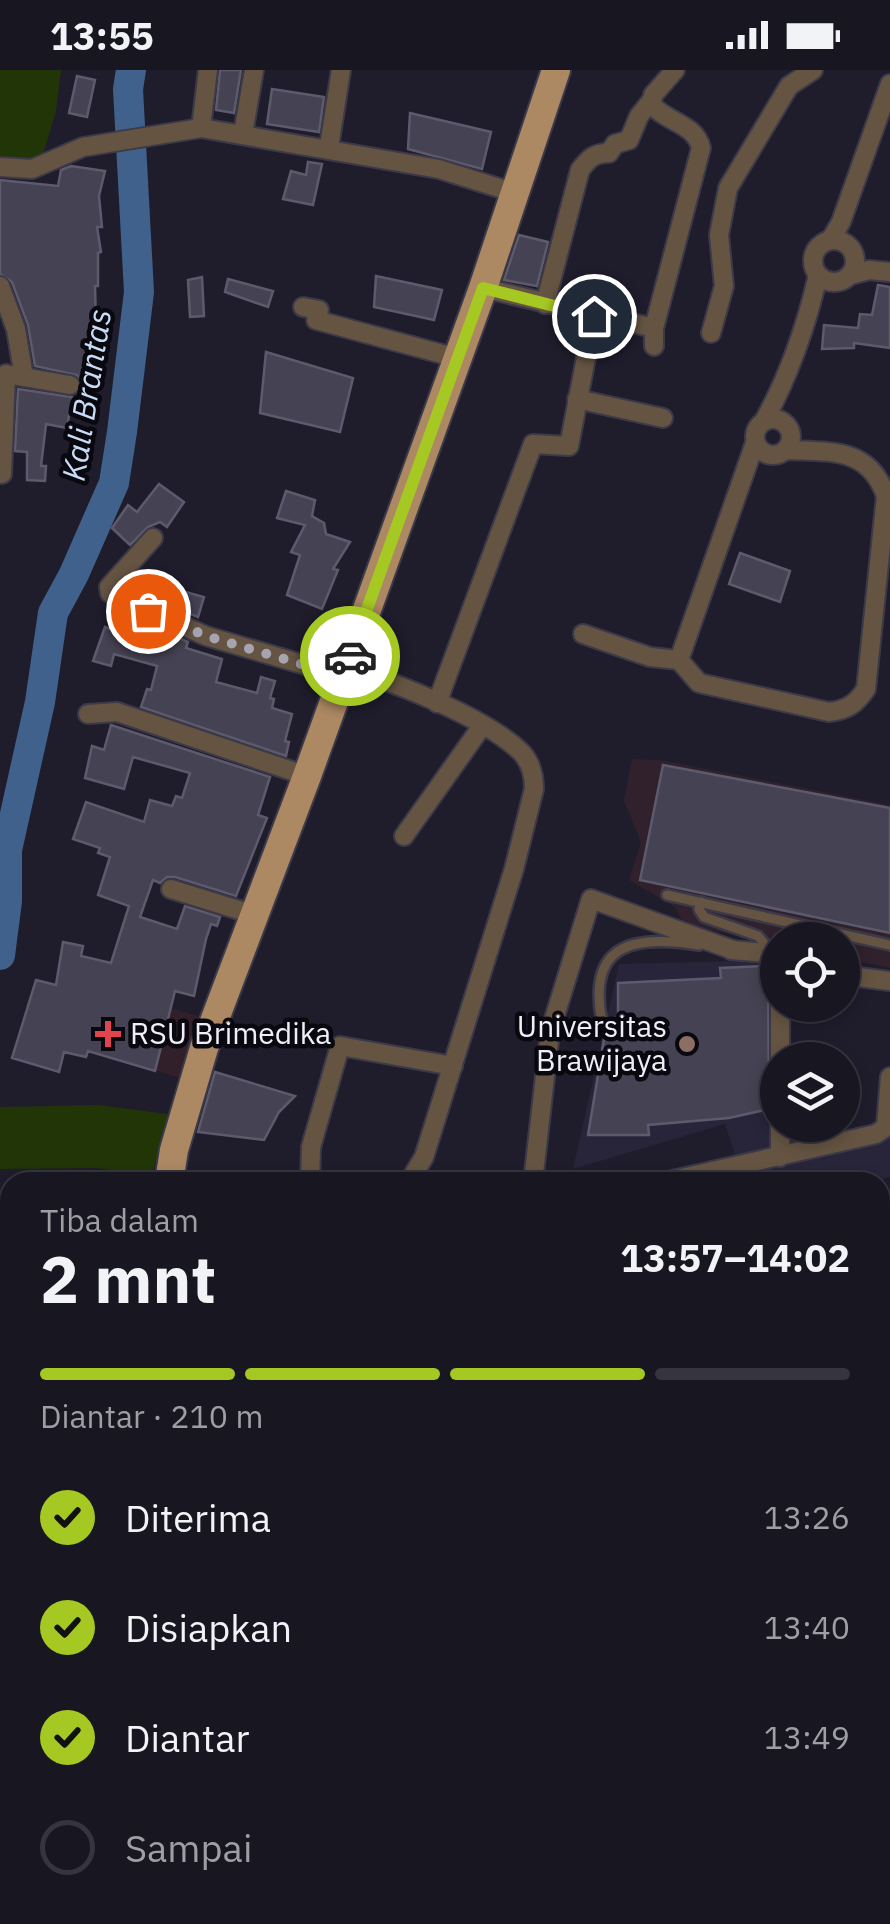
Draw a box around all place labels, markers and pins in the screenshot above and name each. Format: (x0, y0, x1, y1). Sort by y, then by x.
pin (552, 274, 637, 359)
pin (106, 569, 191, 654)
place label: Universitas Brawijaya (517, 1006, 667, 1079)
place label: RSU Brimedika (130, 1013, 331, 1052)
marker: RSU Brimedika (95, 1021, 121, 1047)
marker: Universitas Brawijaya (676, 1033, 698, 1055)

